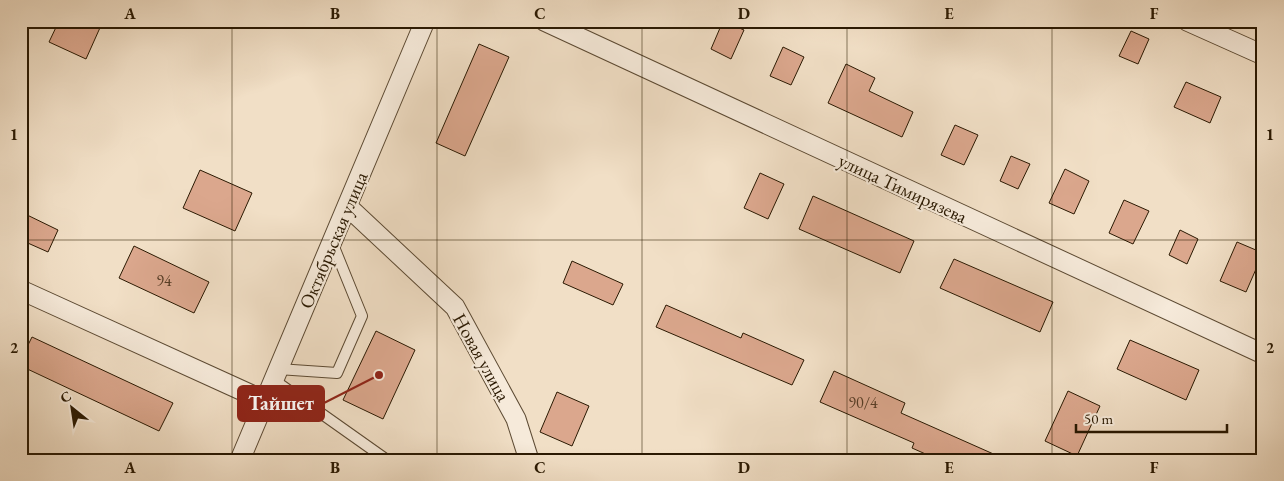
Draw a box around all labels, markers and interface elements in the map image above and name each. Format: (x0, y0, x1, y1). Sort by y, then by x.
text: A (123, 3, 136, 24)
text: B (330, 3, 340, 24)
text: C (534, 3, 546, 24)
text: D (738, 3, 750, 24)
text: E (944, 3, 954, 24)
text: F (1150, 3, 1159, 24)
text: 1 (10, 124, 18, 145)
text: 1 (1266, 124, 1274, 145)
street label: улица Тимирязева (834, 148, 972, 229)
street label: Октябрьская улица (293, 168, 374, 312)
house number: 94 (156, 270, 172, 291)
street label: Новая улица (447, 309, 516, 406)
text: 2 (10, 337, 19, 358)
text: 2 (1266, 337, 1275, 358)
north arrow (48, 384, 98, 434)
text: С (57, 386, 74, 407)
callout: Тайшет (238, 386, 324, 421)
text: Тайшет (248, 390, 314, 416)
house number: 90/4 (848, 392, 878, 413)
scale bar (1076, 401, 1228, 433)
text: 50 m (1084, 409, 1113, 428)
text: A (123, 457, 136, 478)
text: B (330, 457, 340, 478)
text: C (534, 457, 546, 478)
text: D (738, 457, 750, 478)
text: E (944, 457, 954, 478)
text: F (1150, 457, 1159, 478)

